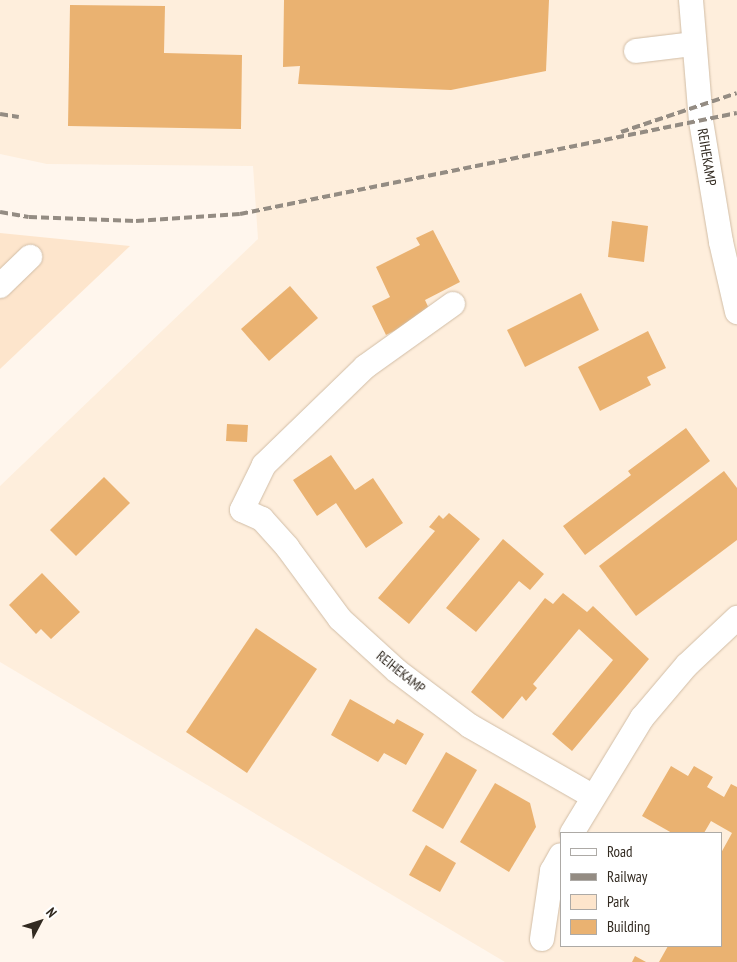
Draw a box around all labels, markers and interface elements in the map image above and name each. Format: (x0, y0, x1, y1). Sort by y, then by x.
street label: REIHEKAMP (694, 127, 720, 187)
street label: REIHEKAMP (373, 647, 429, 697)
legend (560, 832, 722, 947)
text: Road (607, 842, 633, 861)
text: Railway (607, 867, 647, 886)
text: Park (607, 892, 629, 911)
north arrow (15, 897, 65, 947)
text: N (42, 904, 61, 921)
text: Building (607, 917, 650, 936)

